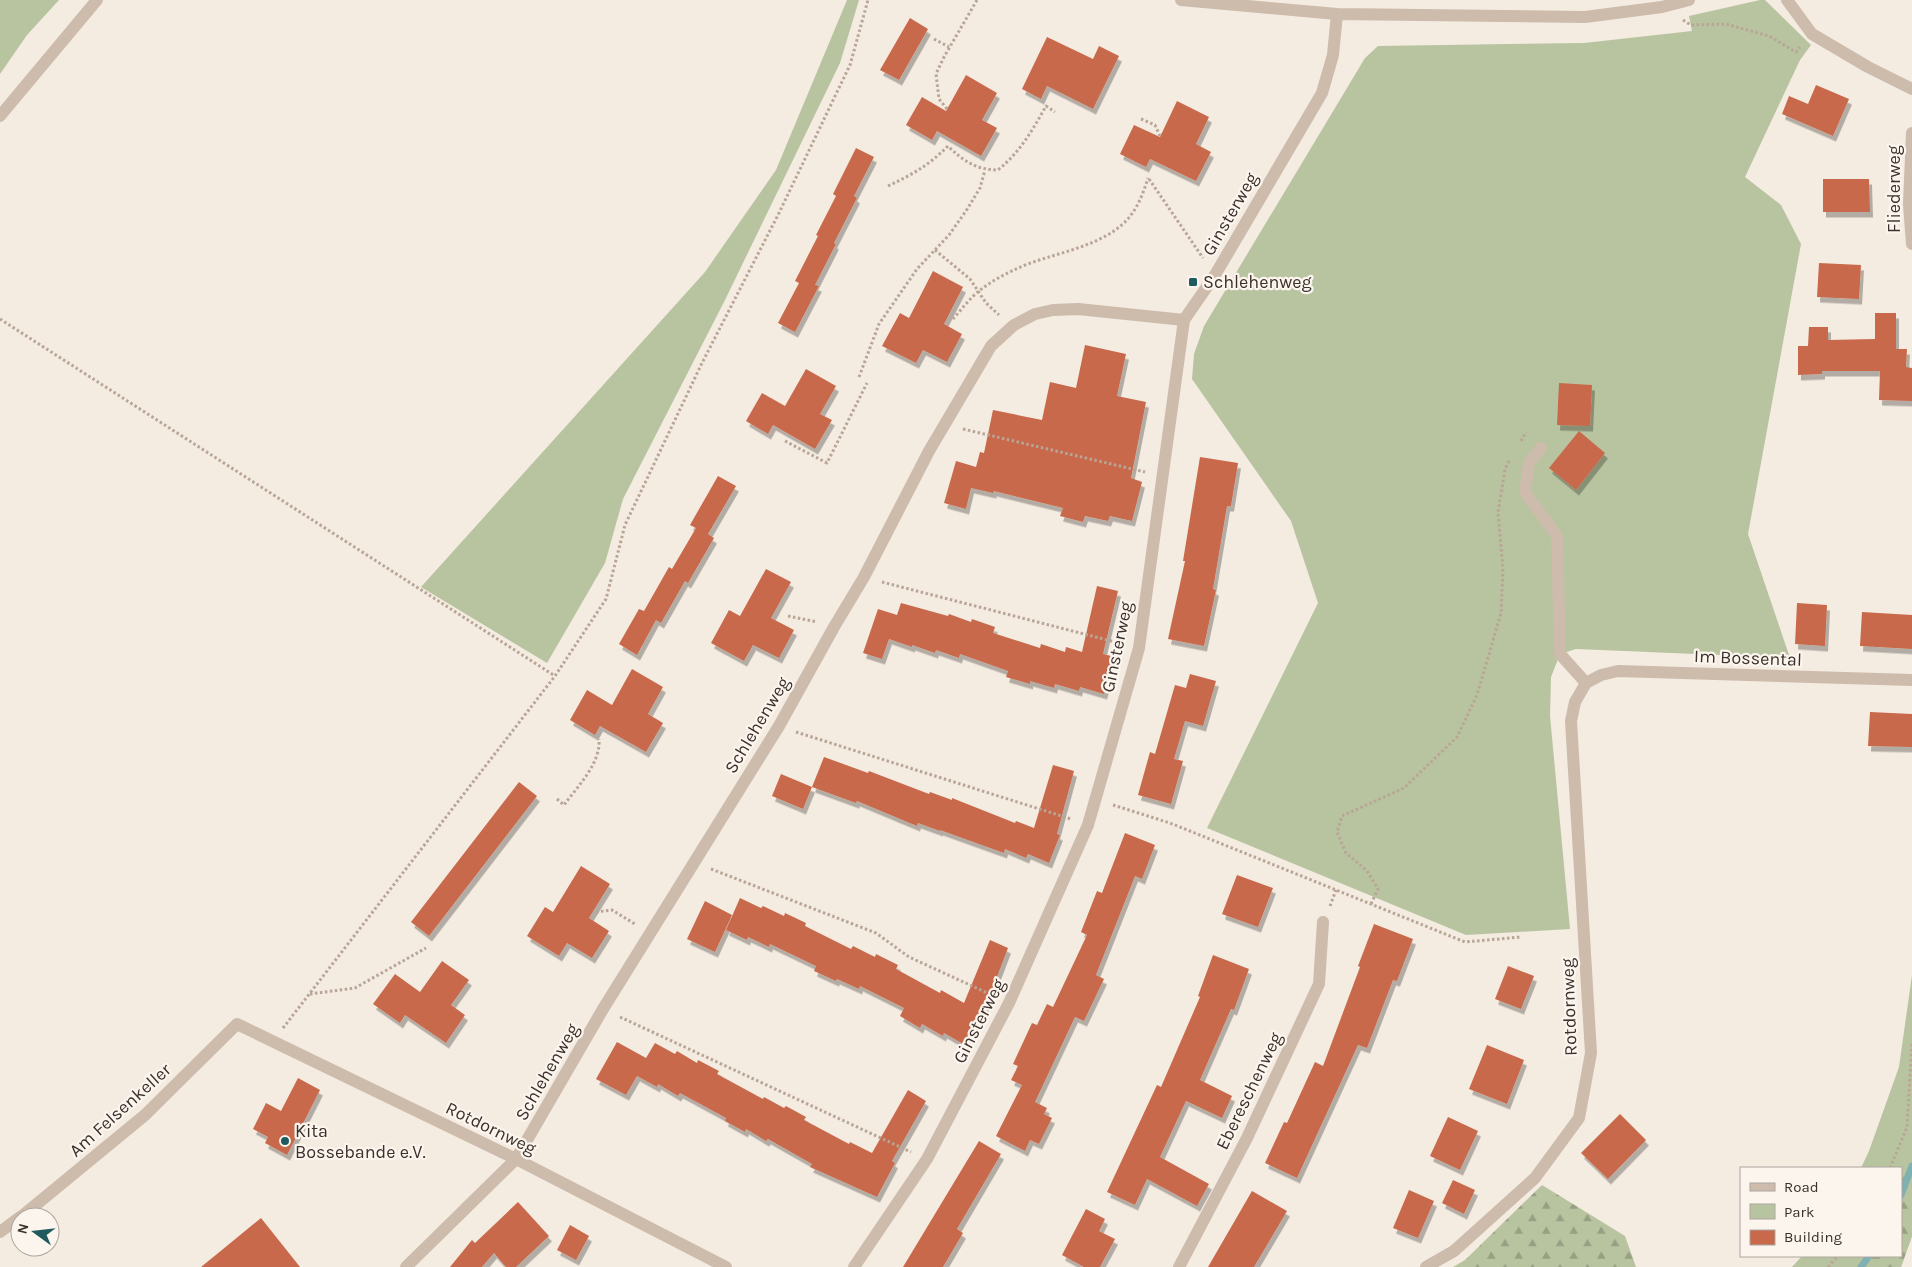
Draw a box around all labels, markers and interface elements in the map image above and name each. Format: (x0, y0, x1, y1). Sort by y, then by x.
street label: Fliederweg (1883, 145, 1905, 233)
street label: Ginsterweg (1197, 169, 1263, 259)
place label: Schlehenweg (1203, 271, 1312, 293)
marker: Schlehenweg (1187, 276, 1199, 288)
street label: Ginsterweg (1097, 600, 1137, 694)
street label: Im Bossental (1694, 645, 1802, 671)
street label: Schlehenweg (720, 673, 794, 777)
street label: Rotdornweg (1556, 958, 1582, 1056)
street label: Ginsterweg (948, 975, 1010, 1067)
street label: Schlehenweg (510, 1019, 584, 1125)
street label: Ebereschenweg (1211, 1029, 1287, 1153)
street label: Am Felsenkeller (65, 1058, 176, 1161)
street label: Rotdornweg (442, 1097, 540, 1159)
place label: Kita Bossebande e.V. (295, 1120, 426, 1163)
marker: Kita Bossebande e.V. (279, 1135, 291, 1147)
legend (1740, 1167, 1902, 1257)
text: Road (1784, 1178, 1819, 1196)
text: Park (1784, 1203, 1814, 1221)
north arrow (10, 1207, 60, 1257)
text: N (13, 1222, 32, 1236)
text: Building (1784, 1228, 1842, 1246)

